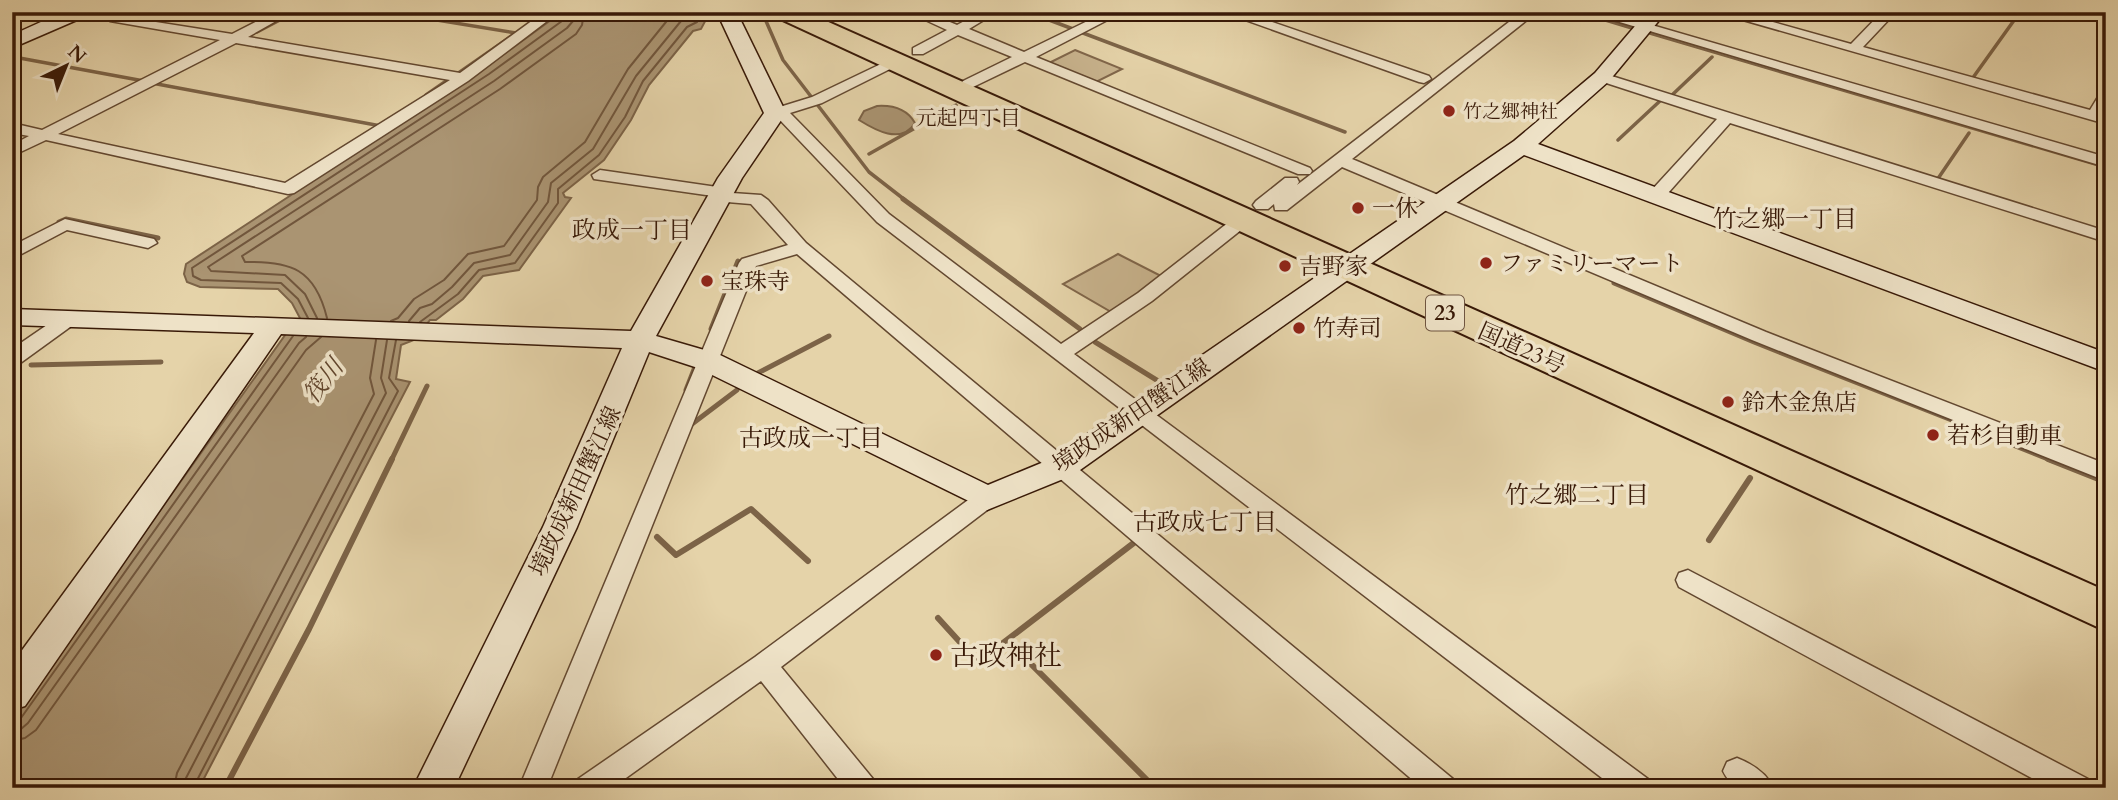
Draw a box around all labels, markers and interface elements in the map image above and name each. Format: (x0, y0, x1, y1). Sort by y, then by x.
north arrow (32, 32, 102, 102)
text: N (62, 39, 92, 70)
place label: 竹之郷神社 (1463, 99, 1558, 125)
marker: 竹之郷神社 (1441, 103, 1457, 119)
district label: 元起四丁目 (916, 104, 1021, 133)
place label: 一休 (1372, 193, 1418, 224)
marker: 一休 (1350, 200, 1366, 216)
district label: 竹之郷一丁目 (1713, 203, 1857, 236)
district label: 政成一丁目 (572, 214, 692, 247)
place label: ファミリーマート (1500, 248, 1684, 279)
place label: 吉野家 (1299, 251, 1368, 282)
marker: ファミリーマート (1478, 255, 1494, 271)
marker: 吉野家 (1277, 258, 1293, 274)
place label: 宝珠寺 (721, 266, 790, 297)
marker: 宝珠寺 (699, 273, 715, 289)
road number: 23 (1426, 296, 1464, 330)
place label: 竹寿司 (1313, 313, 1382, 344)
street label: 国道23号 (1473, 315, 1570, 381)
marker: 竹寿司 (1291, 320, 1307, 336)
water label: 筏川 (296, 350, 353, 410)
street label: 境政成新田蟹江線 (1046, 351, 1216, 480)
place label: 鈴木金魚店 (1742, 387, 1857, 418)
marker: 鈴木金魚店 (1720, 394, 1736, 410)
street label: 境政成新田蟹江線 (523, 401, 628, 581)
place label: 若杉自動車 (1947, 420, 2062, 451)
district label: 古政成一丁目 (739, 422, 883, 455)
marker: 若杉自動車 (1925, 427, 1941, 443)
district label: 竹之郷二丁目 (1505, 479, 1649, 512)
district label: 古政成七丁目 (1133, 506, 1277, 539)
place label: 古政神社 (950, 637, 1062, 675)
marker: 古政神社 (928, 647, 944, 663)

